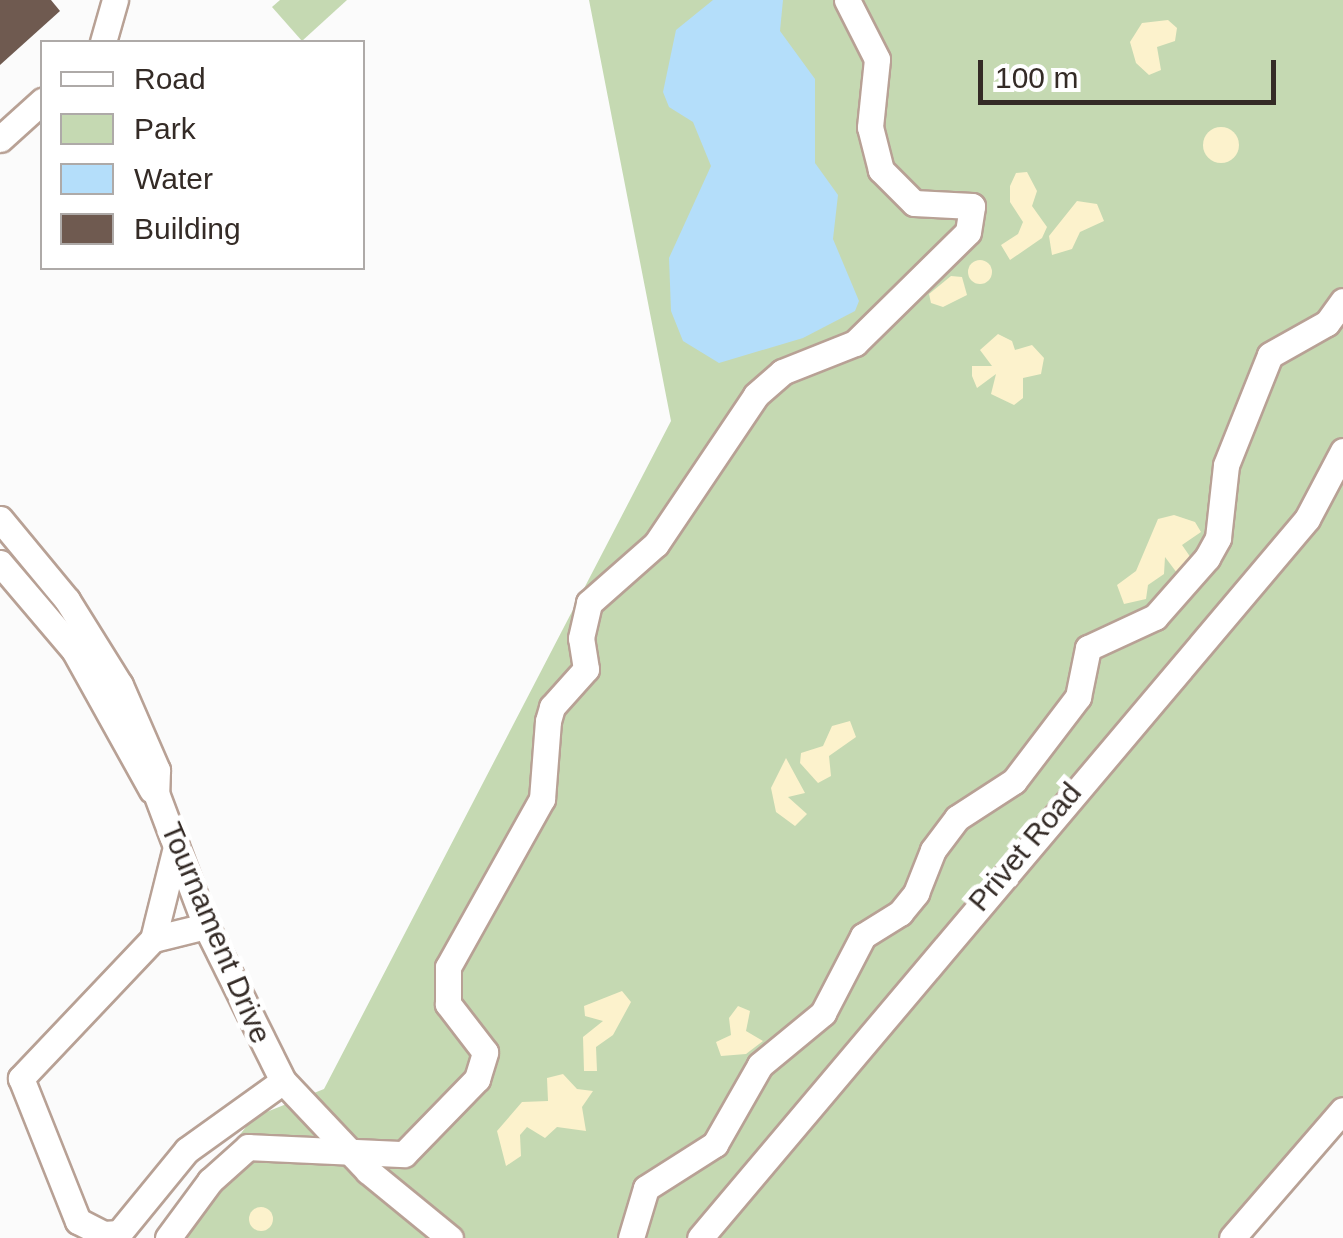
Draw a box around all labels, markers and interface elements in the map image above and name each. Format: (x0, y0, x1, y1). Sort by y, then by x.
legend (40, 40, 365, 270)
scale bar (983, 40, 1280, 102)
text: 100 m (995, 61, 1078, 94)
text: Road (134, 62, 206, 95)
text: Park (134, 112, 196, 145)
text: Water (134, 162, 213, 195)
text: Building (134, 212, 241, 245)
street label: Privet Road (961, 775, 1089, 919)
street label: Tournament Drive (153, 817, 279, 1049)

